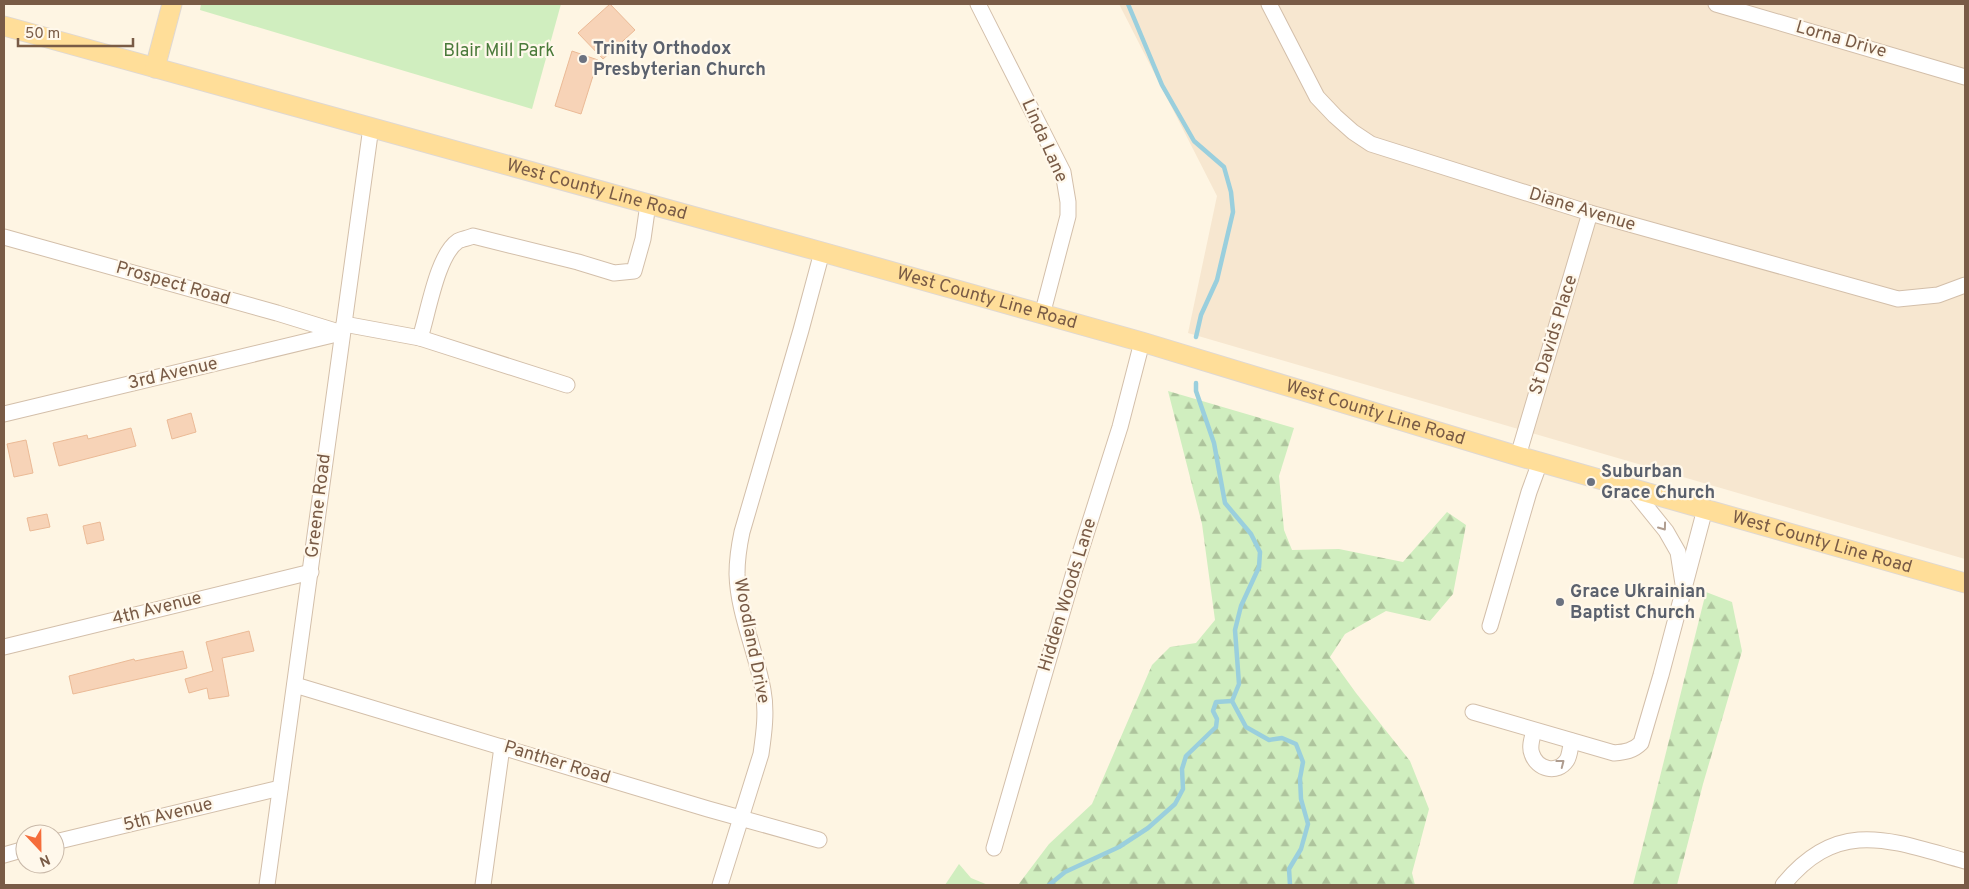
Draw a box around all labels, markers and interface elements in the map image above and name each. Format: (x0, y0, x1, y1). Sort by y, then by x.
scale bar (18, 15, 132, 47)
street label: Lorna Drive (1793, 16, 1889, 64)
text: 50 m (25, 25, 60, 44)
place label: Trinity Orthodox Presbyterian Church (593, 38, 766, 82)
park label: Blair Mill Park (443, 40, 555, 63)
marker: Trinity Orthodox Presbyterian Church (577, 53, 589, 65)
street label: Linda Lane (1015, 96, 1073, 186)
street label: West County Line Road (504, 154, 690, 226)
street label: Diane Avenue (1526, 183, 1638, 237)
street label: Prospect Road (113, 257, 233, 311)
street label: West County Line Road (894, 262, 1080, 335)
street label: St Davids Place (1525, 272, 1583, 398)
street label: 3rd Avenue (126, 353, 220, 395)
street label: West County Line Road (1283, 375, 1468, 451)
street label: Greene Road (301, 453, 337, 559)
place label: Suburban Grace Church (1601, 461, 1715, 505)
marker: Suburban Grace Church (1585, 476, 1597, 488)
street label: West County Line Road (1729, 506, 1915, 579)
street label: Hidden Woods Lane (1034, 515, 1102, 675)
one-way arrow (1657, 521, 1666, 531)
street label: Woodland Drive (728, 576, 774, 706)
place label: Grace Ukrainian Baptist Church (1570, 581, 1706, 625)
street label: 4th Avenue (110, 587, 204, 631)
marker: Grace Ukrainian Baptist Church (1554, 596, 1566, 608)
street label: Panther Road (501, 736, 613, 790)
one-way arrow (1555, 761, 1564, 769)
street label: 5th Avenue (121, 793, 215, 837)
north arrow (15, 824, 65, 874)
text: N (36, 850, 52, 869)

